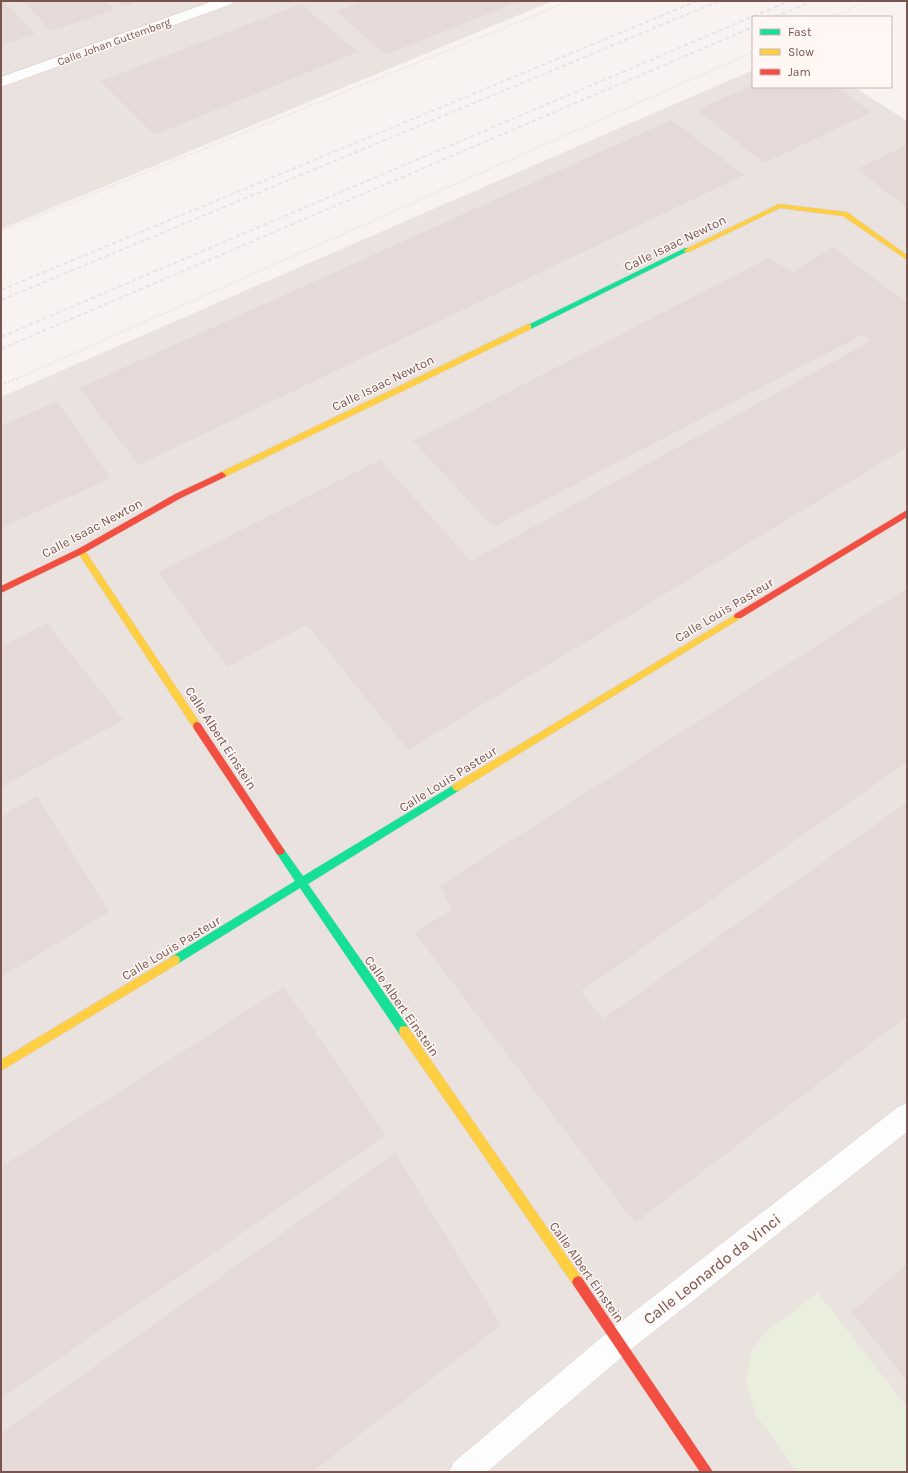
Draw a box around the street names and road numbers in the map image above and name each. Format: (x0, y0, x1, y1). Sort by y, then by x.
street label: Calle Johan Guttemberg (56, 15, 173, 69)
street label: Calle Isaac Newton (622, 212, 728, 274)
street label: Calle Isaac Newton (330, 352, 436, 414)
street label: Calle Isaac Newton (39, 495, 145, 561)
street label: Calle Louis Pasteur (672, 574, 776, 645)
street label: Calle Albert Einstein (182, 684, 260, 792)
street label: Calle Louis Pasteur (396, 743, 500, 815)
street label: Calle Louis Pasteur (119, 912, 223, 983)
street label: Calle Albert Einstein (362, 953, 442, 1059)
street label: Calle Leonardo da Vinci (640, 1210, 784, 1328)
street label: Calle Albert Einstein (547, 1219, 627, 1325)

